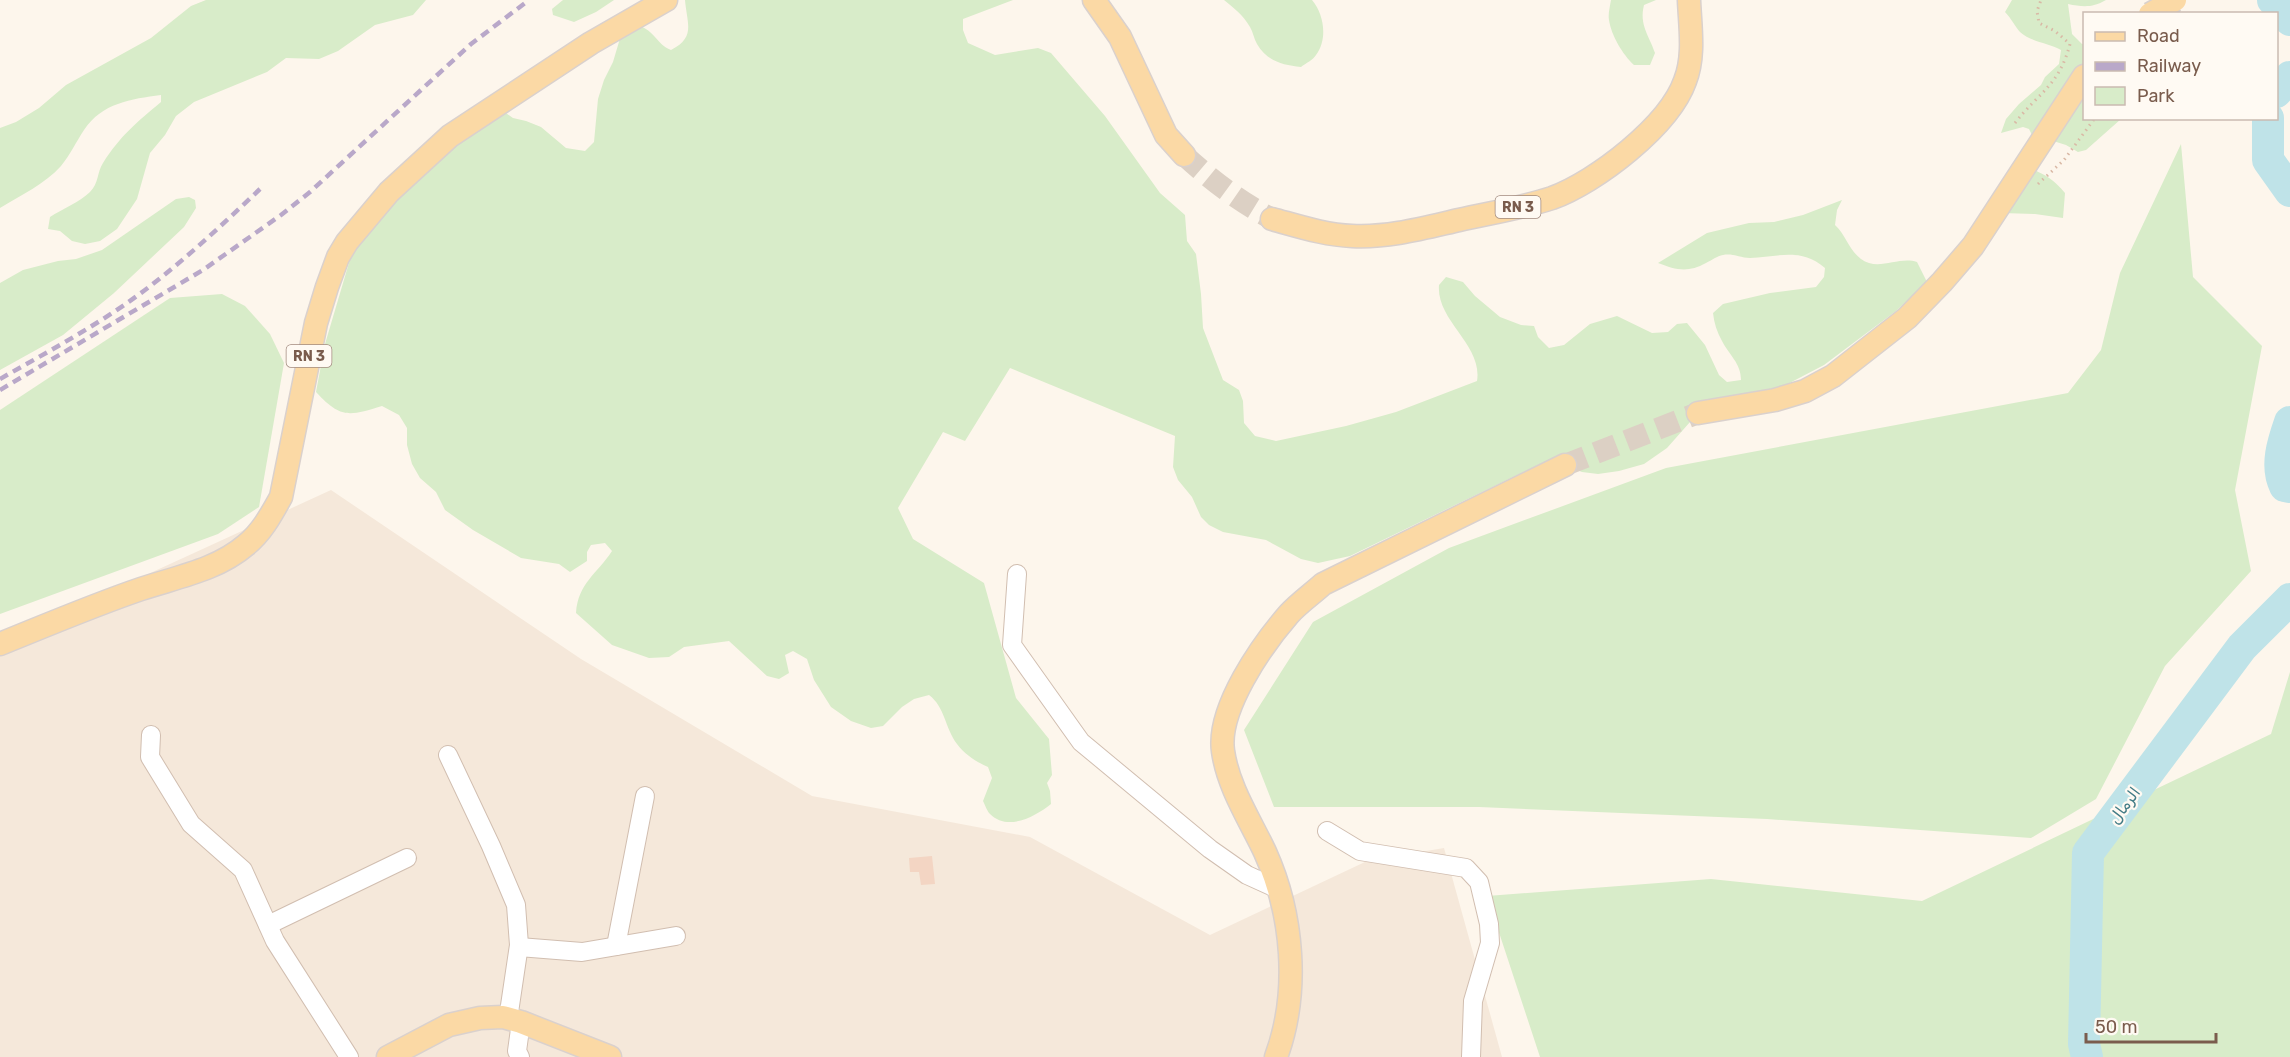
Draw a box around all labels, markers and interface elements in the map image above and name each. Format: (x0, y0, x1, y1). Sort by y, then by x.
legend (2083, 12, 2278, 120)
text: Road (2137, 25, 2180, 47)
text: Railway (2137, 55, 2201, 77)
text: Park (2137, 85, 2175, 107)
road number: RN 3 (1496, 196, 1540, 218)
road number: RN 3 (286, 345, 332, 367)
water label: الرمال (2105, 783, 2145, 828)
scale bar (2086, 1006, 2216, 1044)
text: 50 m (2095, 1016, 2138, 1038)

